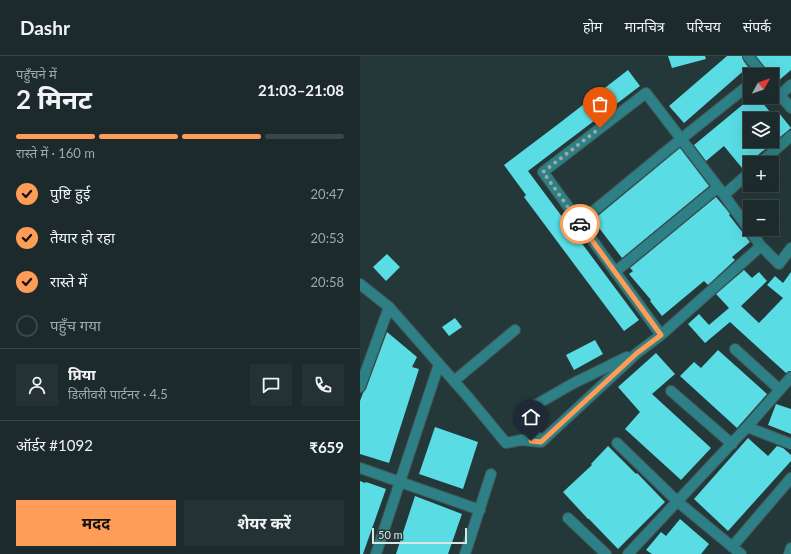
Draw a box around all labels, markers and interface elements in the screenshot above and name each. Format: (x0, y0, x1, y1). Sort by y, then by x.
text: Dashr (20, 16, 70, 39)
text: होम (583, 18, 602, 35)
text: मानचित्र (624, 18, 665, 35)
text: परिचय (687, 18, 721, 35)
text: संपर्क (743, 18, 771, 35)
text: पहुँचने में (16, 66, 57, 82)
north arrow (743, 68, 779, 104)
map controls (743, 68, 779, 236)
text: 21:03–21:08 (258, 81, 344, 99)
text: 2 मिनट (16, 83, 92, 115)
pin (583, 87, 617, 128)
icon: bag (589, 93, 611, 115)
button: layers (743, 112, 779, 148)
text: रास्ते में · 160 m (16, 145, 95, 161)
button: + (743, 156, 779, 192)
icon: check (16, 183, 38, 205)
text: पुष्टि हुई (50, 184, 90, 202)
text: 20:47 (311, 186, 344, 202)
button: − (743, 200, 779, 236)
courier (560, 204, 600, 244)
icon: car (569, 213, 591, 235)
icon: check (16, 227, 38, 249)
text: तैयार हो रहा (50, 228, 115, 246)
text: 20:53 (311, 230, 344, 246)
icon: check (16, 271, 38, 293)
text: रास्ते में (50, 272, 87, 290)
text: 20:58 (311, 274, 344, 290)
text: पहुँच गया (50, 316, 101, 334)
button: person (16, 364, 58, 406)
button: chat (250, 364, 292, 406)
button: phone (302, 364, 344, 406)
text: प्रिया (68, 365, 96, 383)
text: डिलीवरी पार्टनर · 4.5 (68, 386, 168, 402)
pin (514, 400, 548, 441)
icon: home (520, 406, 542, 428)
text: ऑर्डर #1092 (16, 436, 93, 454)
text: ₹659 (309, 438, 344, 456)
button: मदद (16, 500, 176, 546)
button: शेयर करें (184, 500, 344, 546)
scale bar (372, 526, 467, 545)
text: 50 m (378, 528, 403, 541)

